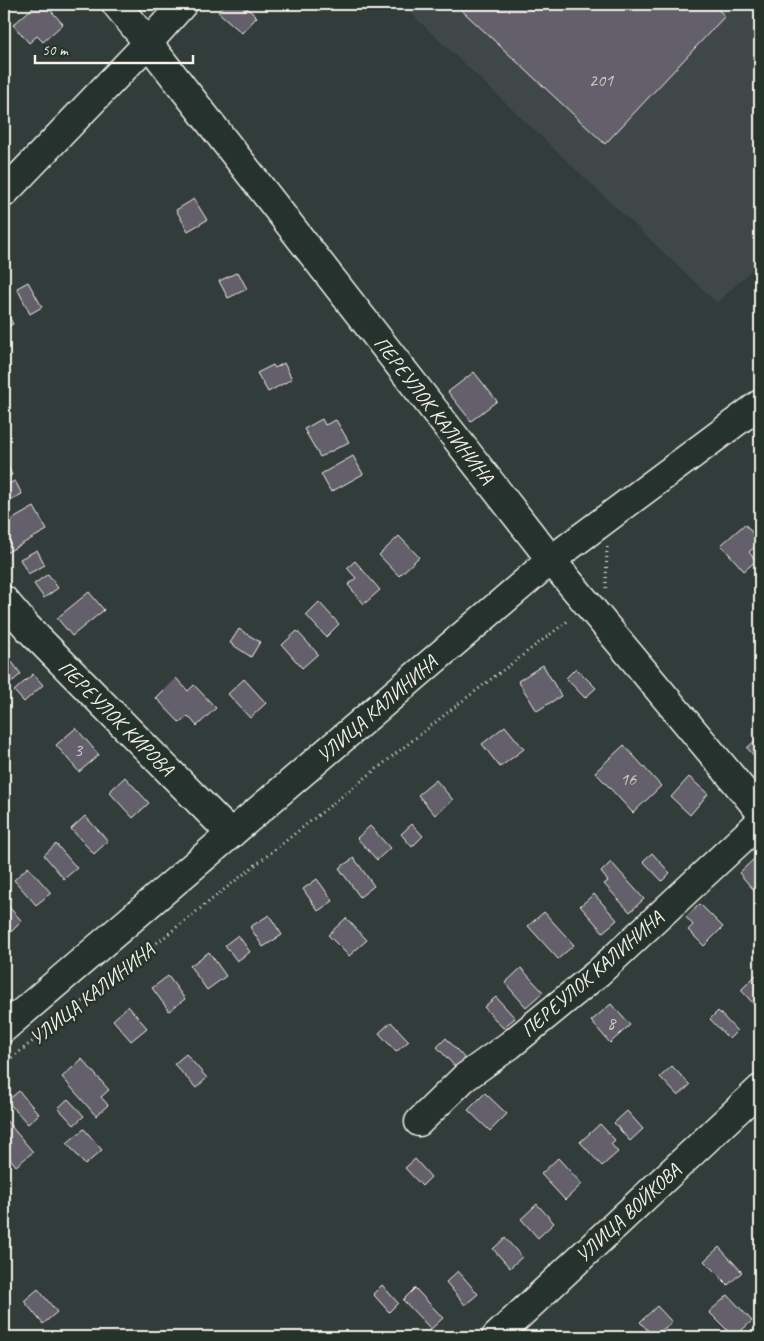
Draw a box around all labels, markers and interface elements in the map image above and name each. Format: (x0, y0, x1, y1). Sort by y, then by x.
scale bar (35, 32, 192, 64)
text: 50 m (42, 41, 69, 60)
house number: 201 (589, 69, 614, 91)
street label: ПЕРЕУЛОК КАЛИНИНА (369, 331, 500, 490)
street label: УЛИЦА КАЛИНИНА (312, 649, 443, 768)
street label: ПЕРЕУЛОК КИРОВА (53, 655, 180, 782)
house number: 3 (74, 739, 84, 761)
house number: 16 (620, 768, 637, 790)
street label: ПЕРЕУЛОК КАЛИНИНА (516, 905, 669, 1043)
street label: УЛИЦА КАЛИНИНА (25, 937, 160, 1050)
house number: 8 (607, 1012, 617, 1034)
street label: УЛИЦА ВОЙКОВА (570, 1157, 686, 1268)

